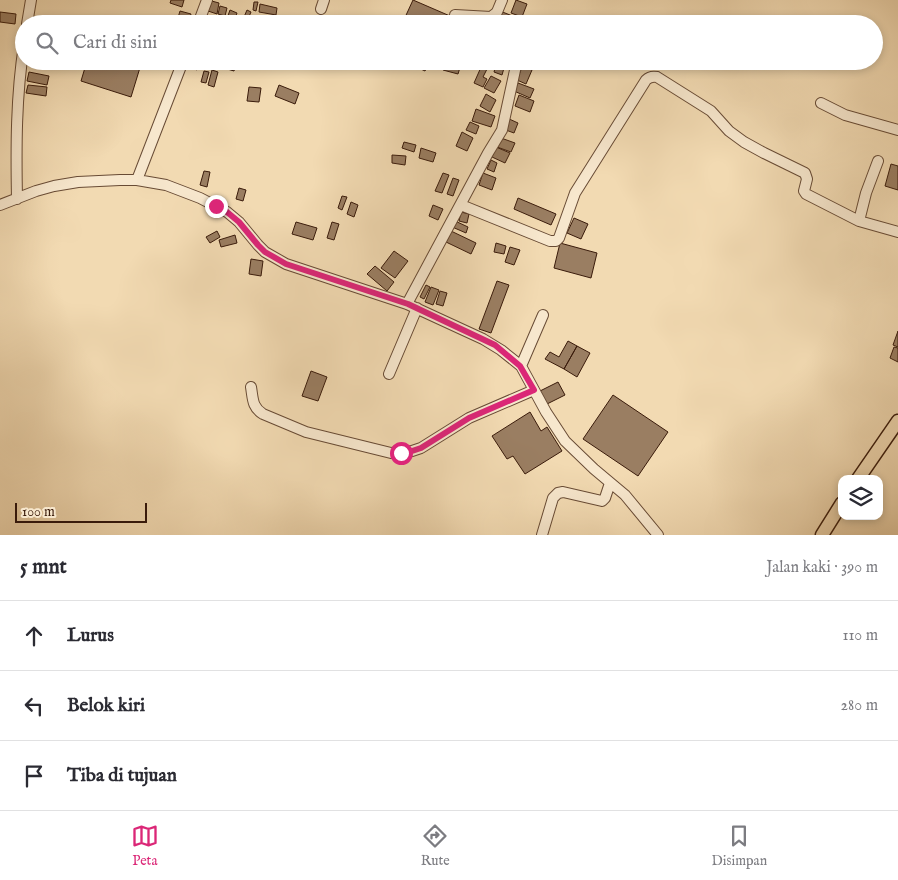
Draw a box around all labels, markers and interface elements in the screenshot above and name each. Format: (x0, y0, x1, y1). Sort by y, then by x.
search box (15, 15, 883, 70)
icon: search (33, 29, 61, 57)
text: Cari di sini (73, 31, 157, 55)
route end (205, 195, 228, 218)
route start (390, 442, 413, 465)
map controls (838, 475, 883, 520)
button: layers (838, 475, 883, 520)
scale bar (15, 500, 148, 523)
text: 100 m (22, 503, 55, 521)
text: 5 mnt (20, 554, 67, 581)
text: Jalan kaki · 390 m (766, 558, 878, 578)
icon: ahead (20, 622, 48, 650)
text: Lurus (67, 624, 114, 648)
text: 110 m (842, 626, 878, 646)
icon: left (20, 692, 48, 720)
text: Belok kiri (67, 694, 145, 718)
text: 280 m (841, 696, 878, 716)
icon: arrive (20, 762, 48, 790)
text: Tiba di tujuan (67, 764, 177, 788)
tab: Peta (131, 822, 159, 870)
tab: Rute (421, 822, 450, 870)
tab: Disimpan (712, 822, 767, 870)

